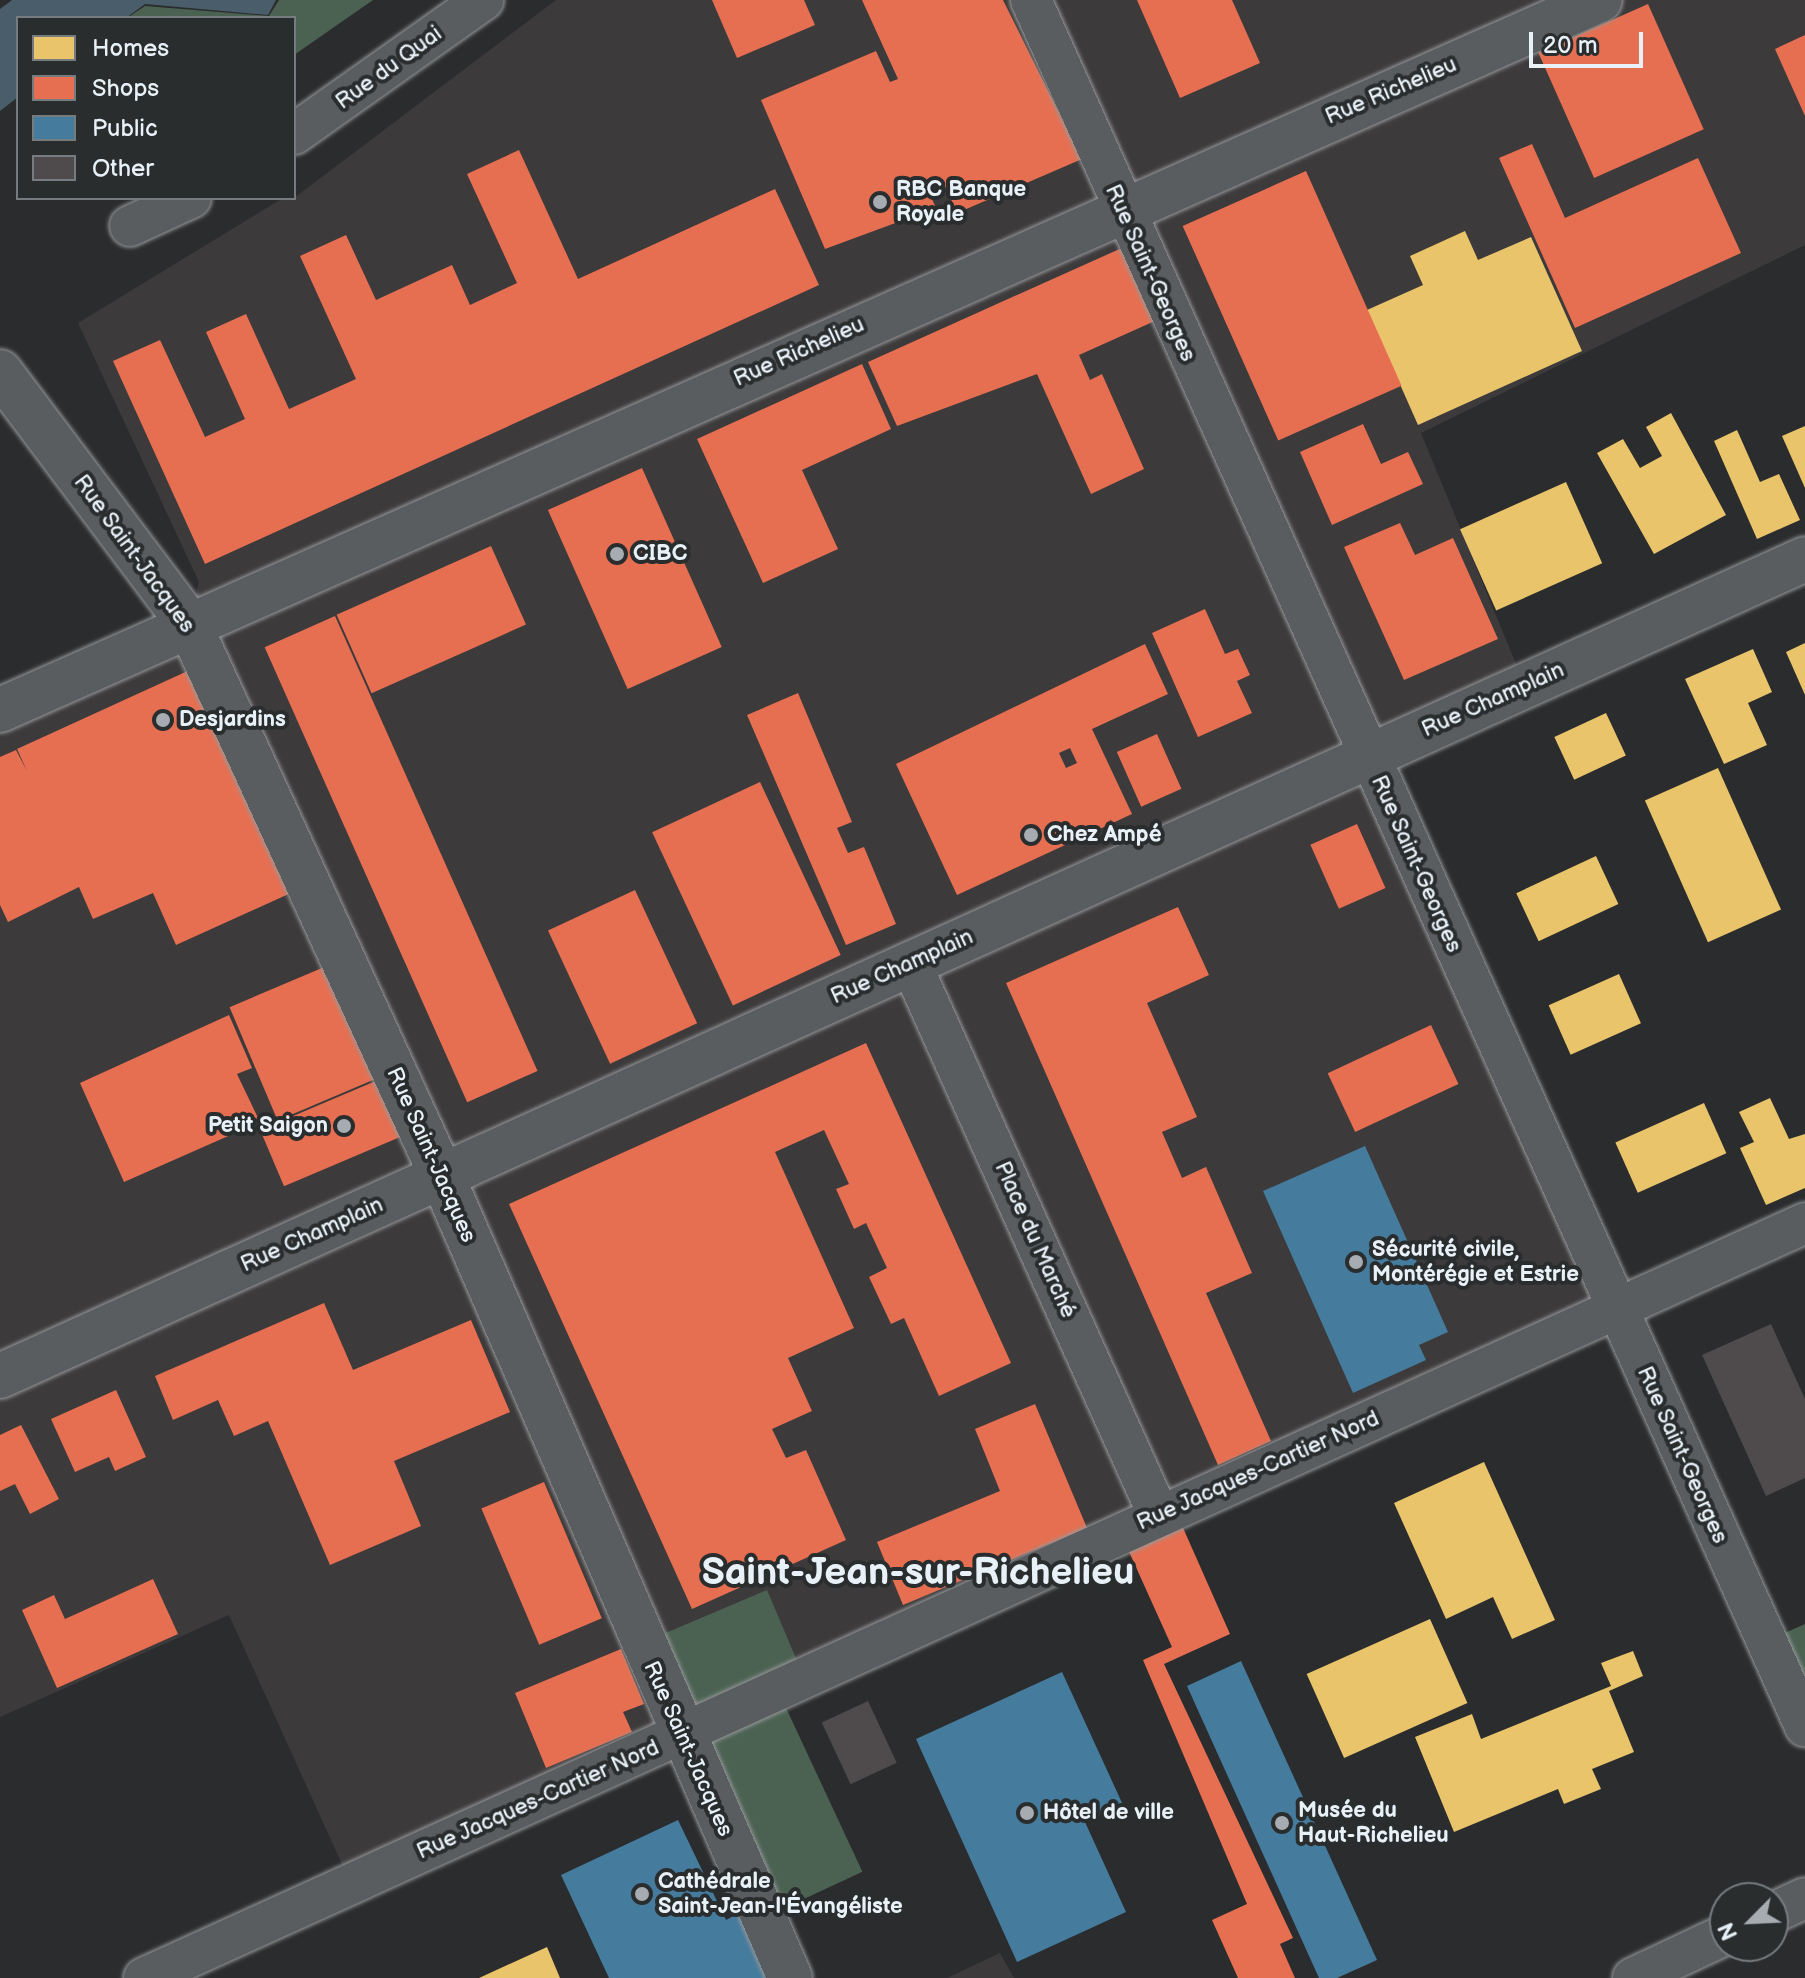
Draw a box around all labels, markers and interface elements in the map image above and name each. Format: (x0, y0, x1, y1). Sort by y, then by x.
legend (16, 16, 296, 200)
scale bar (1533, 16, 1647, 66)
street label: Rue du Quai (331, 21, 447, 115)
text: 20 m (1543, 31, 1598, 60)
text: Homes (92, 34, 169, 63)
street label: Rue Richelieu (1321, 52, 1461, 130)
text: Shops (92, 74, 159, 103)
text: Public (92, 114, 158, 143)
text: Other (92, 154, 154, 183)
place label: RBC Banque Royale (896, 176, 1026, 228)
street label: Rue Saint-Georges (1099, 180, 1201, 366)
marker: RBC Banque Royale (871, 193, 889, 211)
street label: Rue Richelieu (730, 311, 868, 393)
street label: Rue Saint-Jacques (68, 470, 200, 638)
place label: CIBC (633, 541, 687, 567)
marker: CIBC (608, 545, 626, 563)
street label: Rue Champlain (1418, 657, 1568, 743)
place label: Desjardins (179, 707, 286, 733)
marker: Desjardins (154, 711, 172, 729)
street label: Rue Saint-Georges (1365, 771, 1467, 957)
place label: Chez Ampé (1047, 822, 1162, 848)
marker: Chez Ampé (1022, 826, 1040, 844)
street label: Rue Champlain (827, 924, 977, 1010)
street label: Rue Saint-Jacques (380, 1063, 482, 1247)
place label: Petit Saigon (208, 1113, 328, 1139)
marker: Petit Saigon (335, 1117, 353, 1135)
street label: Place du Marché (989, 1158, 1081, 1322)
street label: Rue Champlain (237, 1192, 387, 1278)
place label: Sécurité civile, Montérégie et Estrie (1372, 1236, 1579, 1288)
marker: Sécurité civile, Montérégie et Estrie (1347, 1253, 1365, 1271)
street label: Rue Saint-Georges (1631, 1362, 1733, 1548)
street label: Rue Jacques-Cartier Nord (1132, 1405, 1384, 1537)
district label: Saint-Jean-sur-Richelieu (702, 1550, 1134, 1596)
street label: Rue Saint-Jacques (637, 1657, 739, 1841)
street label: Rue Jacques-Cartier Nord (412, 1734, 664, 1866)
place label: Musée du Haut-Richelieu (1298, 1797, 1449, 1848)
place label: Hôtel de ville (1043, 1800, 1174, 1826)
marker: Hôtel de ville (1018, 1804, 1036, 1822)
marker: Musée du Haut-Richelieu (1273, 1814, 1291, 1832)
place label: Cathédrale Saint-Jean-l'Évangéliste (658, 1868, 903, 1920)
north arrow (1709, 1882, 1789, 1962)
marker: Cathédrale Saint-Jean-l'Évangéliste (633, 1885, 651, 1903)
text: N (1713, 1918, 1744, 1944)

